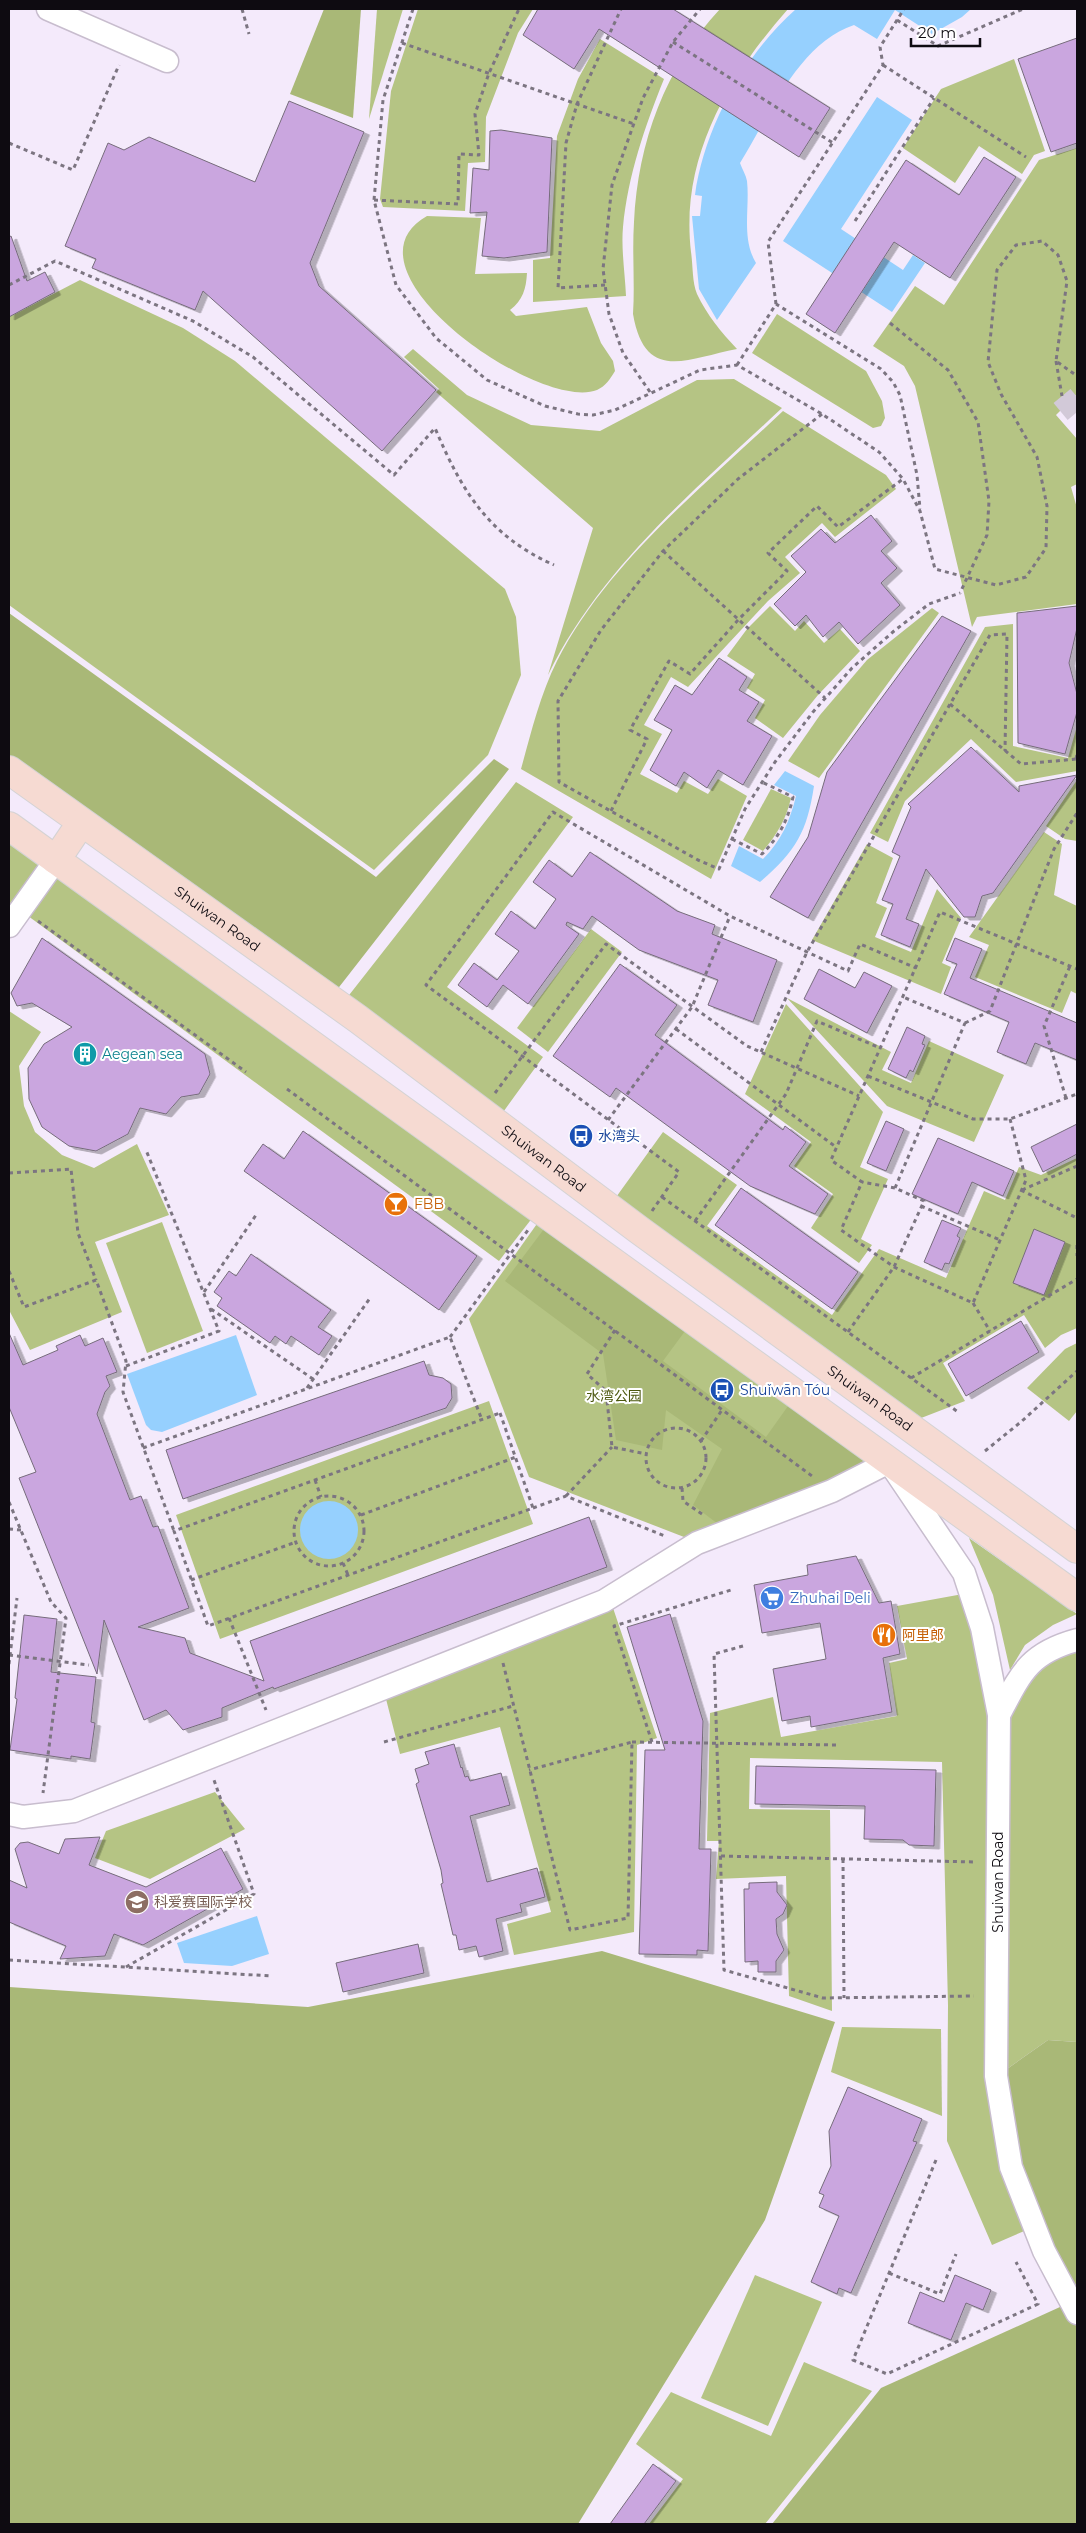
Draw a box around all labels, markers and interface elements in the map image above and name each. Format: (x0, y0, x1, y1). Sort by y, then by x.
scale bar (911, 15, 980, 47)
text: 20 m (918, 23, 956, 42)
street label: Shuiwan Road (171, 882, 264, 955)
building icon: Aegean sea (72, 1041, 98, 1067)
place label: Aegean sea (102, 1045, 183, 1063)
street label: Shuiwan Road (498, 1121, 590, 1196)
bus stop icon: 水湾头 (568, 1123, 594, 1149)
place label: 水湾头 (598, 1127, 640, 1145)
bar icon: FBB (383, 1191, 409, 1217)
place label: FBB (414, 1195, 444, 1213)
street label: Shuiwan Road (824, 1361, 916, 1435)
bus stop icon: Shuǐwān Tóu (709, 1377, 735, 1403)
place label: Shuǐwān Tóu (740, 1381, 830, 1399)
park label: 水湾公园 (586, 1387, 642, 1405)
supermarket icon: Zhuhai Deli (759, 1585, 785, 1611)
place label: Zhuhai Deli (790, 1589, 871, 1607)
restaurant icon: 阿里郎 (871, 1622, 897, 1648)
place label: 阿里郎 (902, 1626, 944, 1644)
street label: Shuiwan Road (989, 1831, 1007, 1933)
school or university icon: 科爱赛国际学校 (124, 1889, 150, 1915)
place label: 科爱赛国际学校 (154, 1893, 252, 1911)

